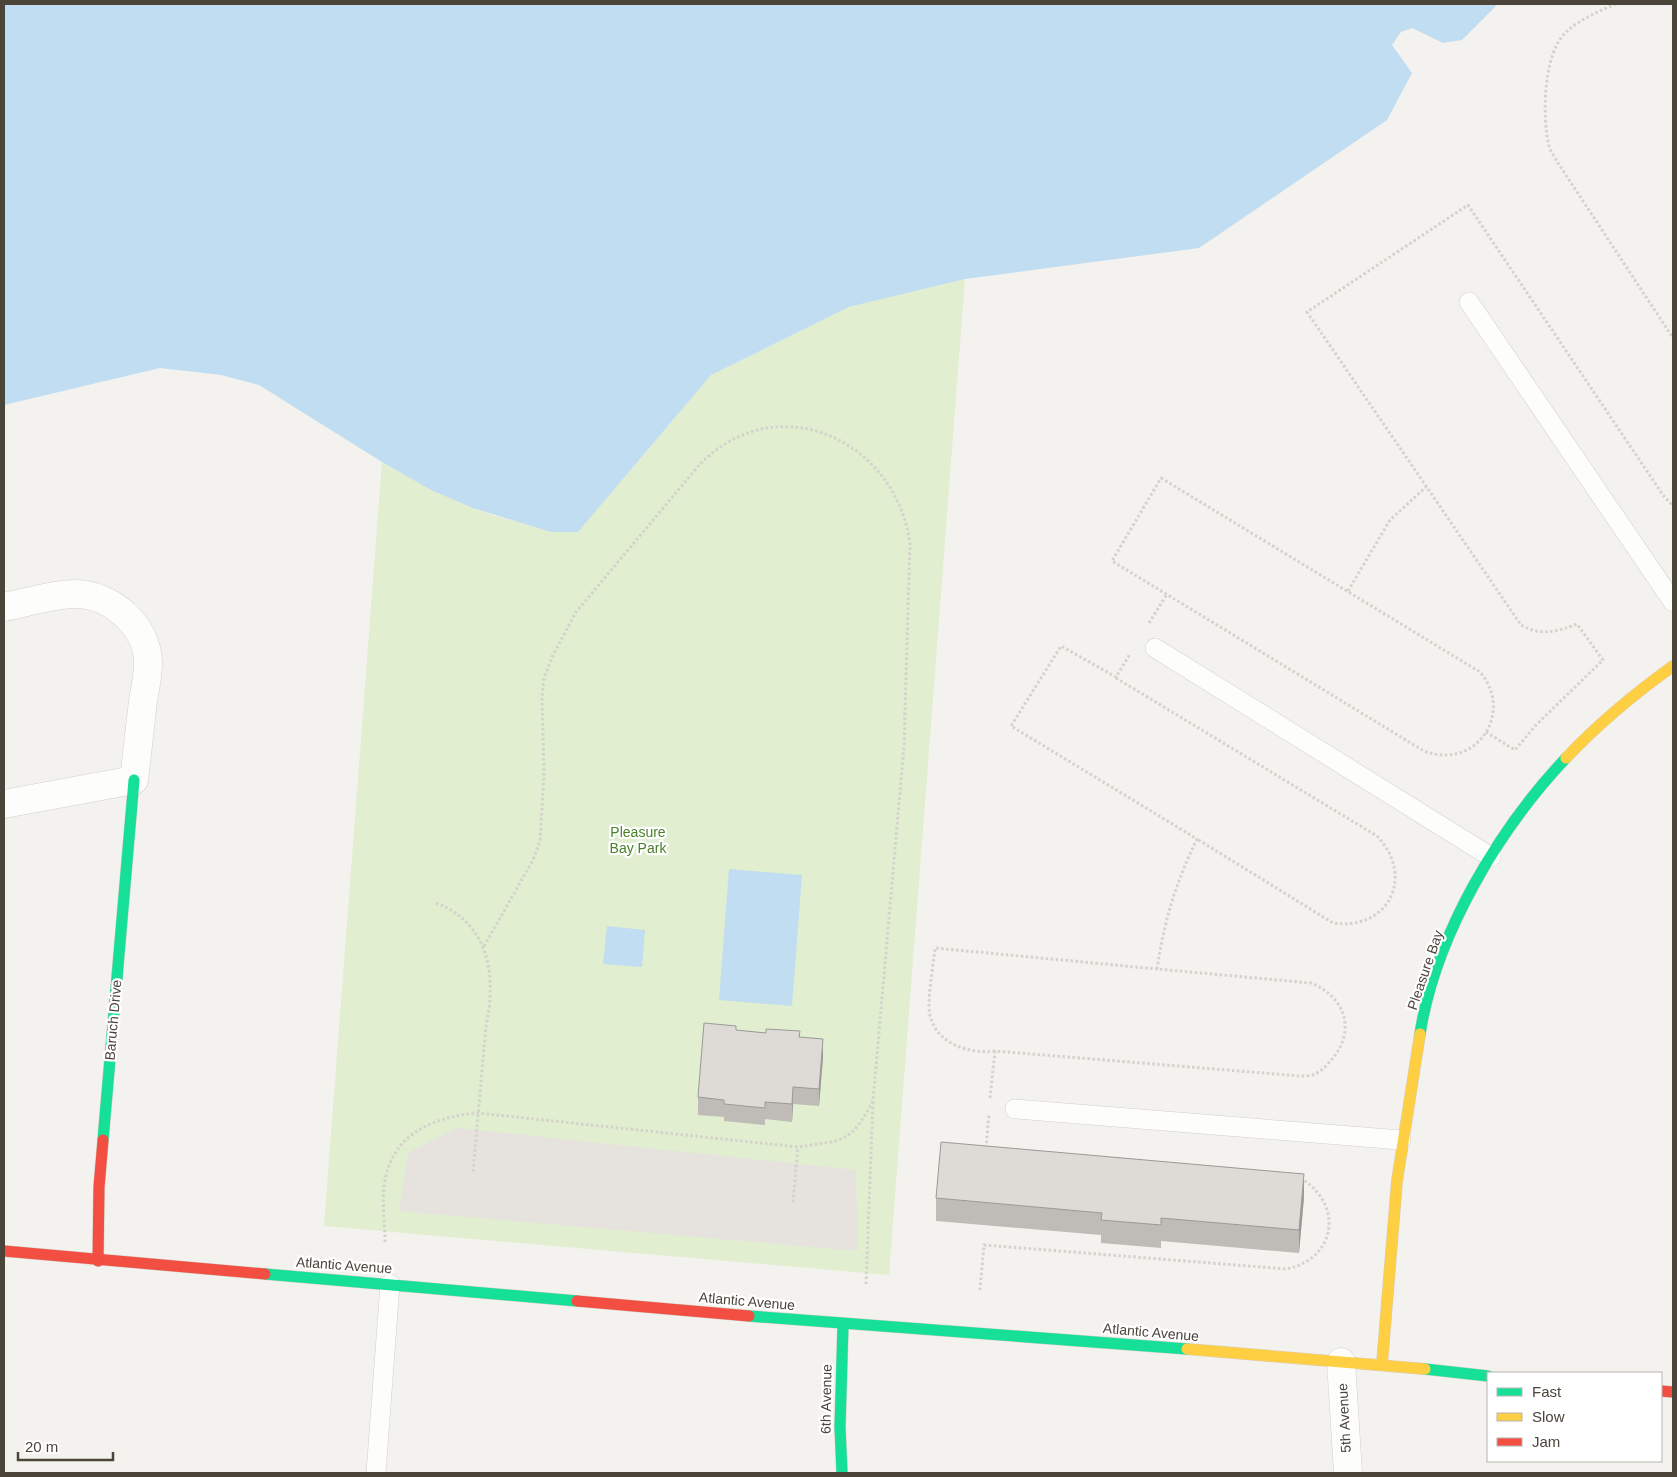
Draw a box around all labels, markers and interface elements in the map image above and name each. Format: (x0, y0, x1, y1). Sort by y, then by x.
park label: Pleasure Bay Park (610, 824, 667, 856)
street label: Pleasure Bay (1404, 928, 1446, 1012)
street label: Baruch Drive (102, 979, 125, 1061)
street label: Atlantic Avenue (295, 1254, 393, 1276)
street label: Atlantic Avenue (698, 1289, 796, 1313)
street label: Atlantic Avenue (1102, 1320, 1200, 1344)
street label: 6th Avenue (817, 1364, 835, 1434)
legend (1487, 1372, 1662, 1462)
street label: 5th Avenue (1334, 1383, 1354, 1453)
text: Fast (1532, 1383, 1562, 1400)
text: Slow (1532, 1408, 1565, 1425)
scale bar (18, 1430, 112, 1462)
text: Jam (1532, 1433, 1560, 1450)
text: 20 m (25, 1438, 58, 1455)

